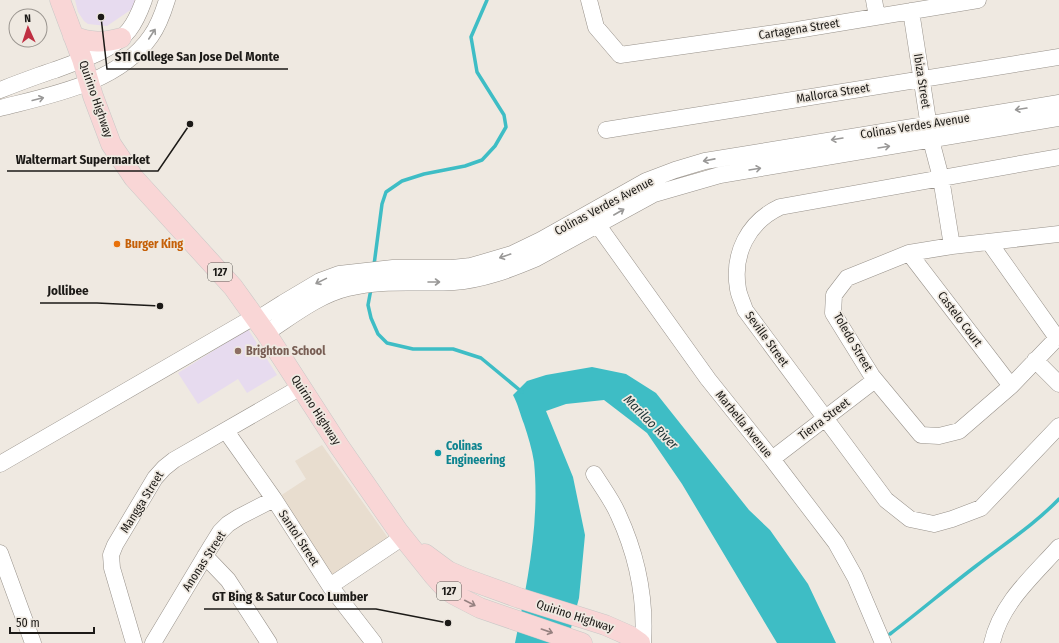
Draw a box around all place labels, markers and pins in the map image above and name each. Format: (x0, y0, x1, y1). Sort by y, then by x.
callout: STI College San Jose Del Monte (107, 44, 288, 69)
callout: Waltermart Supermarket (7, 146, 158, 171)
place label: Burger King (125, 237, 183, 251)
marker: Burger King (112, 239, 122, 249)
callout: Jollibee (40, 278, 97, 303)
place label: Brighton School (246, 344, 326, 358)
marker: Brighton School (233, 346, 243, 356)
place label: Colinas Engineering (446, 439, 505, 467)
marker: Colinas Engineering (433, 448, 443, 458)
callout: GT Bing & Satur Coco Lumber (204, 584, 376, 609)

